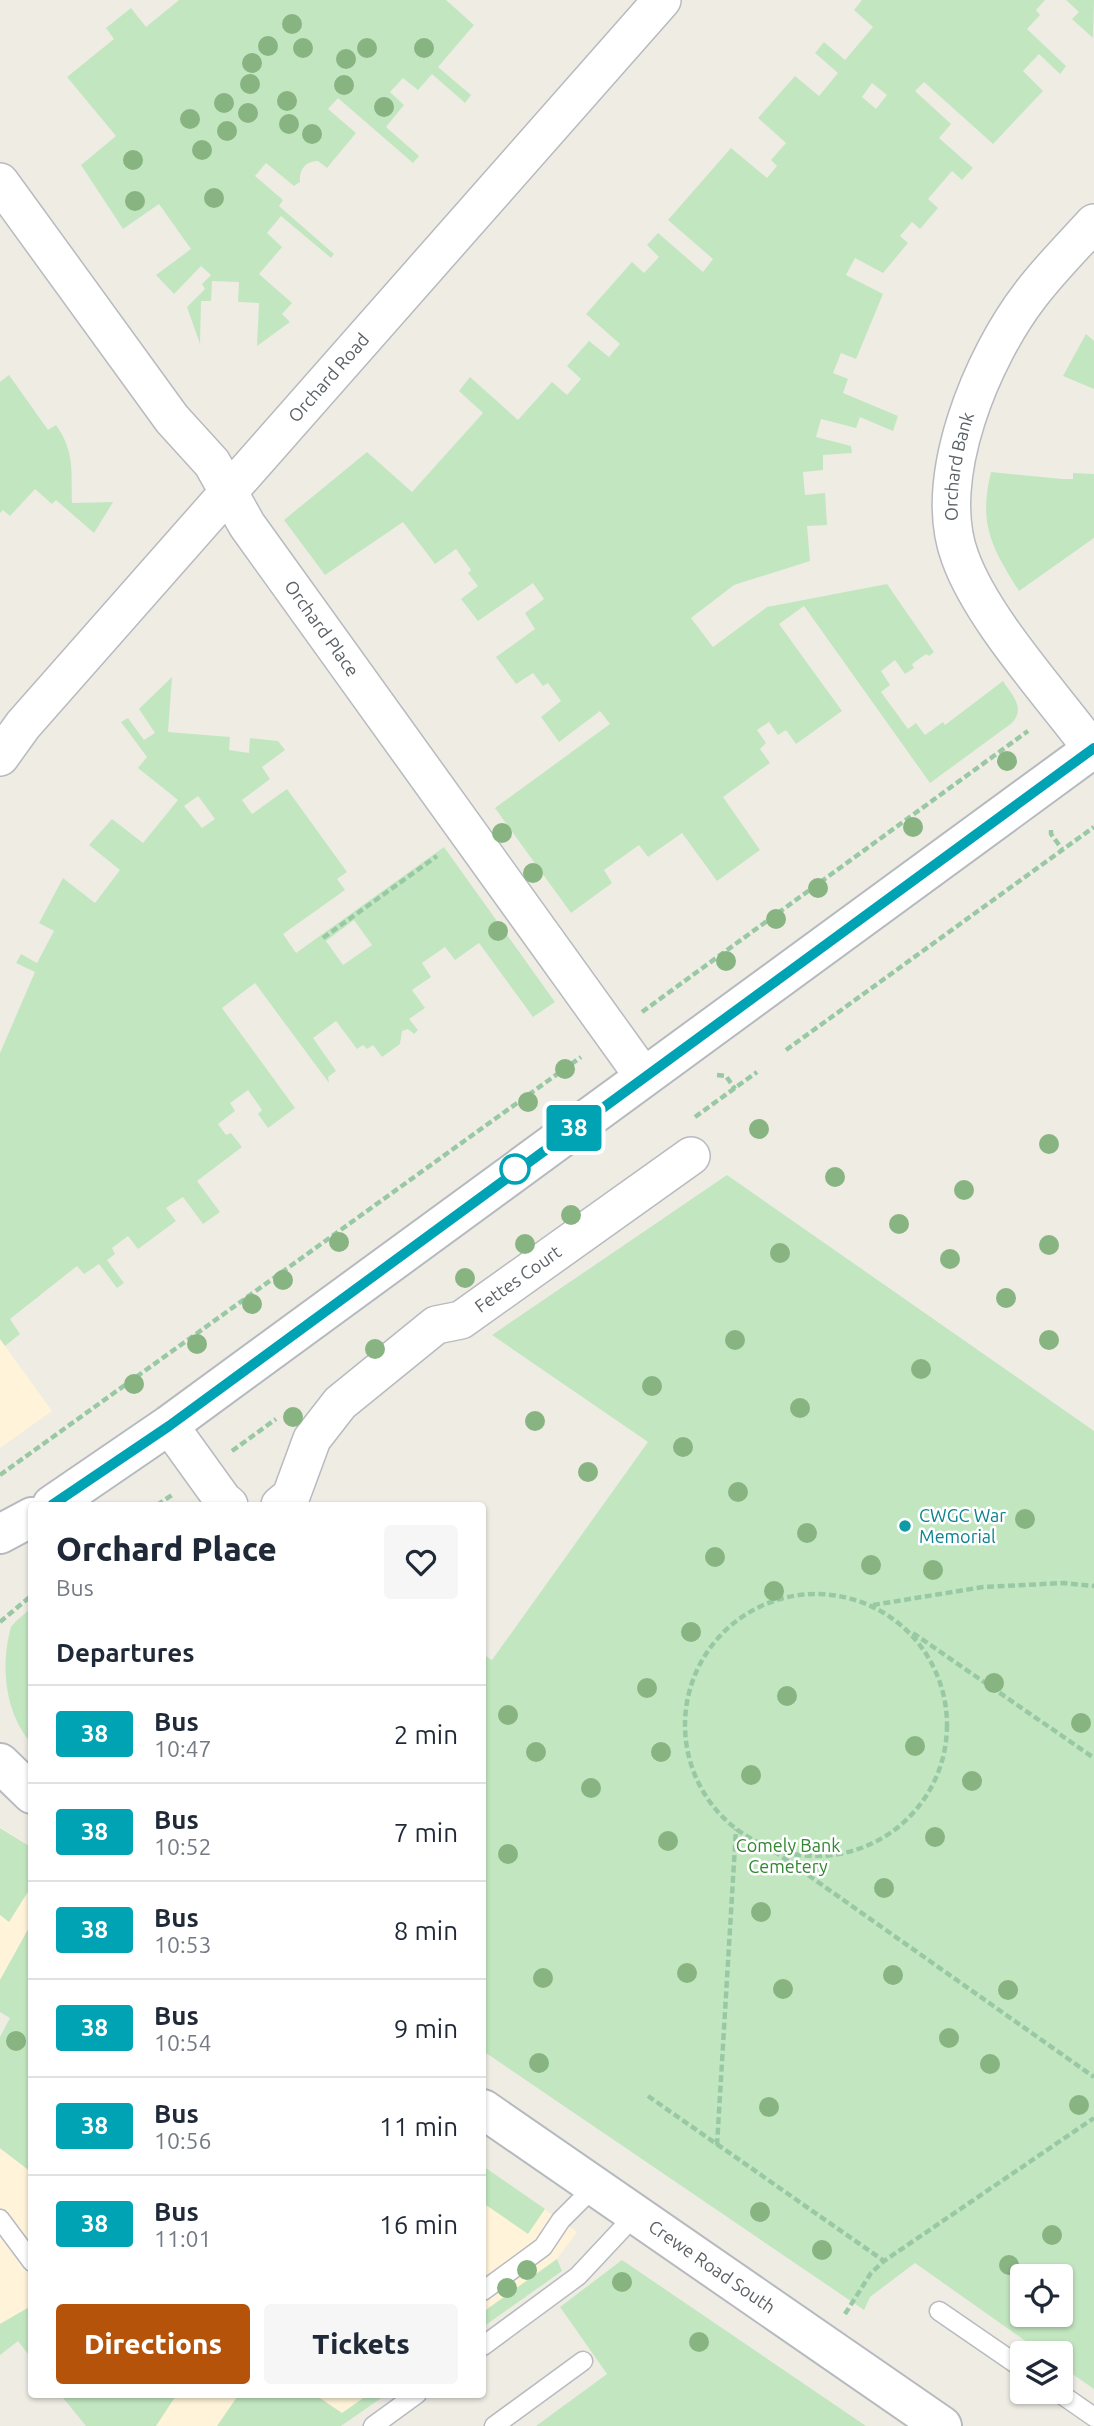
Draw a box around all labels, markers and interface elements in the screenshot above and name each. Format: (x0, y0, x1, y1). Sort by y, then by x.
street label: Orchard Road (284, 329, 373, 426)
street label: Orchard Bank (940, 409, 977, 521)
street label: Orchard Place (281, 576, 363, 680)
line badge: 38 (542, 1105, 606, 1151)
text: 38 (560, 1114, 588, 1141)
unlabelled marker (500, 1154, 530, 1184)
street label: Fettes Court (471, 1241, 565, 1316)
place label: CWGC War Memorial (919, 1505, 1006, 1546)
marker: CWGC War Memorial (897, 1518, 913, 1534)
button: heart (384, 1525, 458, 1599)
text: Orchard Place (56, 1530, 277, 1567)
text: Bus (56, 1575, 94, 1600)
text: Departures (56, 1638, 194, 1667)
text: Bus (154, 1707, 199, 1736)
text: 38 (81, 1720, 108, 1747)
text: 2 min (394, 1720, 458, 1749)
text: 10:47 (154, 1736, 212, 1761)
text: Bus (154, 1805, 199, 1834)
text: 38 (81, 1818, 108, 1845)
text: 7 min (394, 1818, 458, 1847)
text: 10:52 (154, 1834, 212, 1859)
park label: Comely Bank Cemetery (736, 1835, 840, 1876)
text: Bus (154, 1903, 199, 1932)
text: 38 (81, 1916, 108, 1943)
text: 8 min (394, 1916, 458, 1945)
text: 10:53 (154, 1932, 212, 1957)
text: Bus (154, 2001, 199, 2030)
text: 38 (81, 2014, 108, 2041)
text: 9 min (394, 2014, 458, 2043)
text: 10:54 (154, 2030, 212, 2055)
text: Bus (154, 2099, 199, 2128)
text: 38 (81, 2112, 108, 2139)
text: 11 min (379, 2112, 458, 2141)
text: 10:56 (154, 2128, 212, 2153)
text: Bus (154, 2197, 199, 2226)
text: 38 (81, 2210, 108, 2237)
text: 16 min (379, 2210, 458, 2239)
street label: Crewe Road South (645, 2216, 779, 2317)
text: 11:01 (154, 2226, 212, 2251)
map controls (1010, 2264, 1073, 2404)
button: locate (1010, 2264, 1073, 2327)
button: Directions (56, 2304, 250, 2384)
button: Tickets (264, 2304, 458, 2384)
button: layers (1010, 2341, 1073, 2404)

